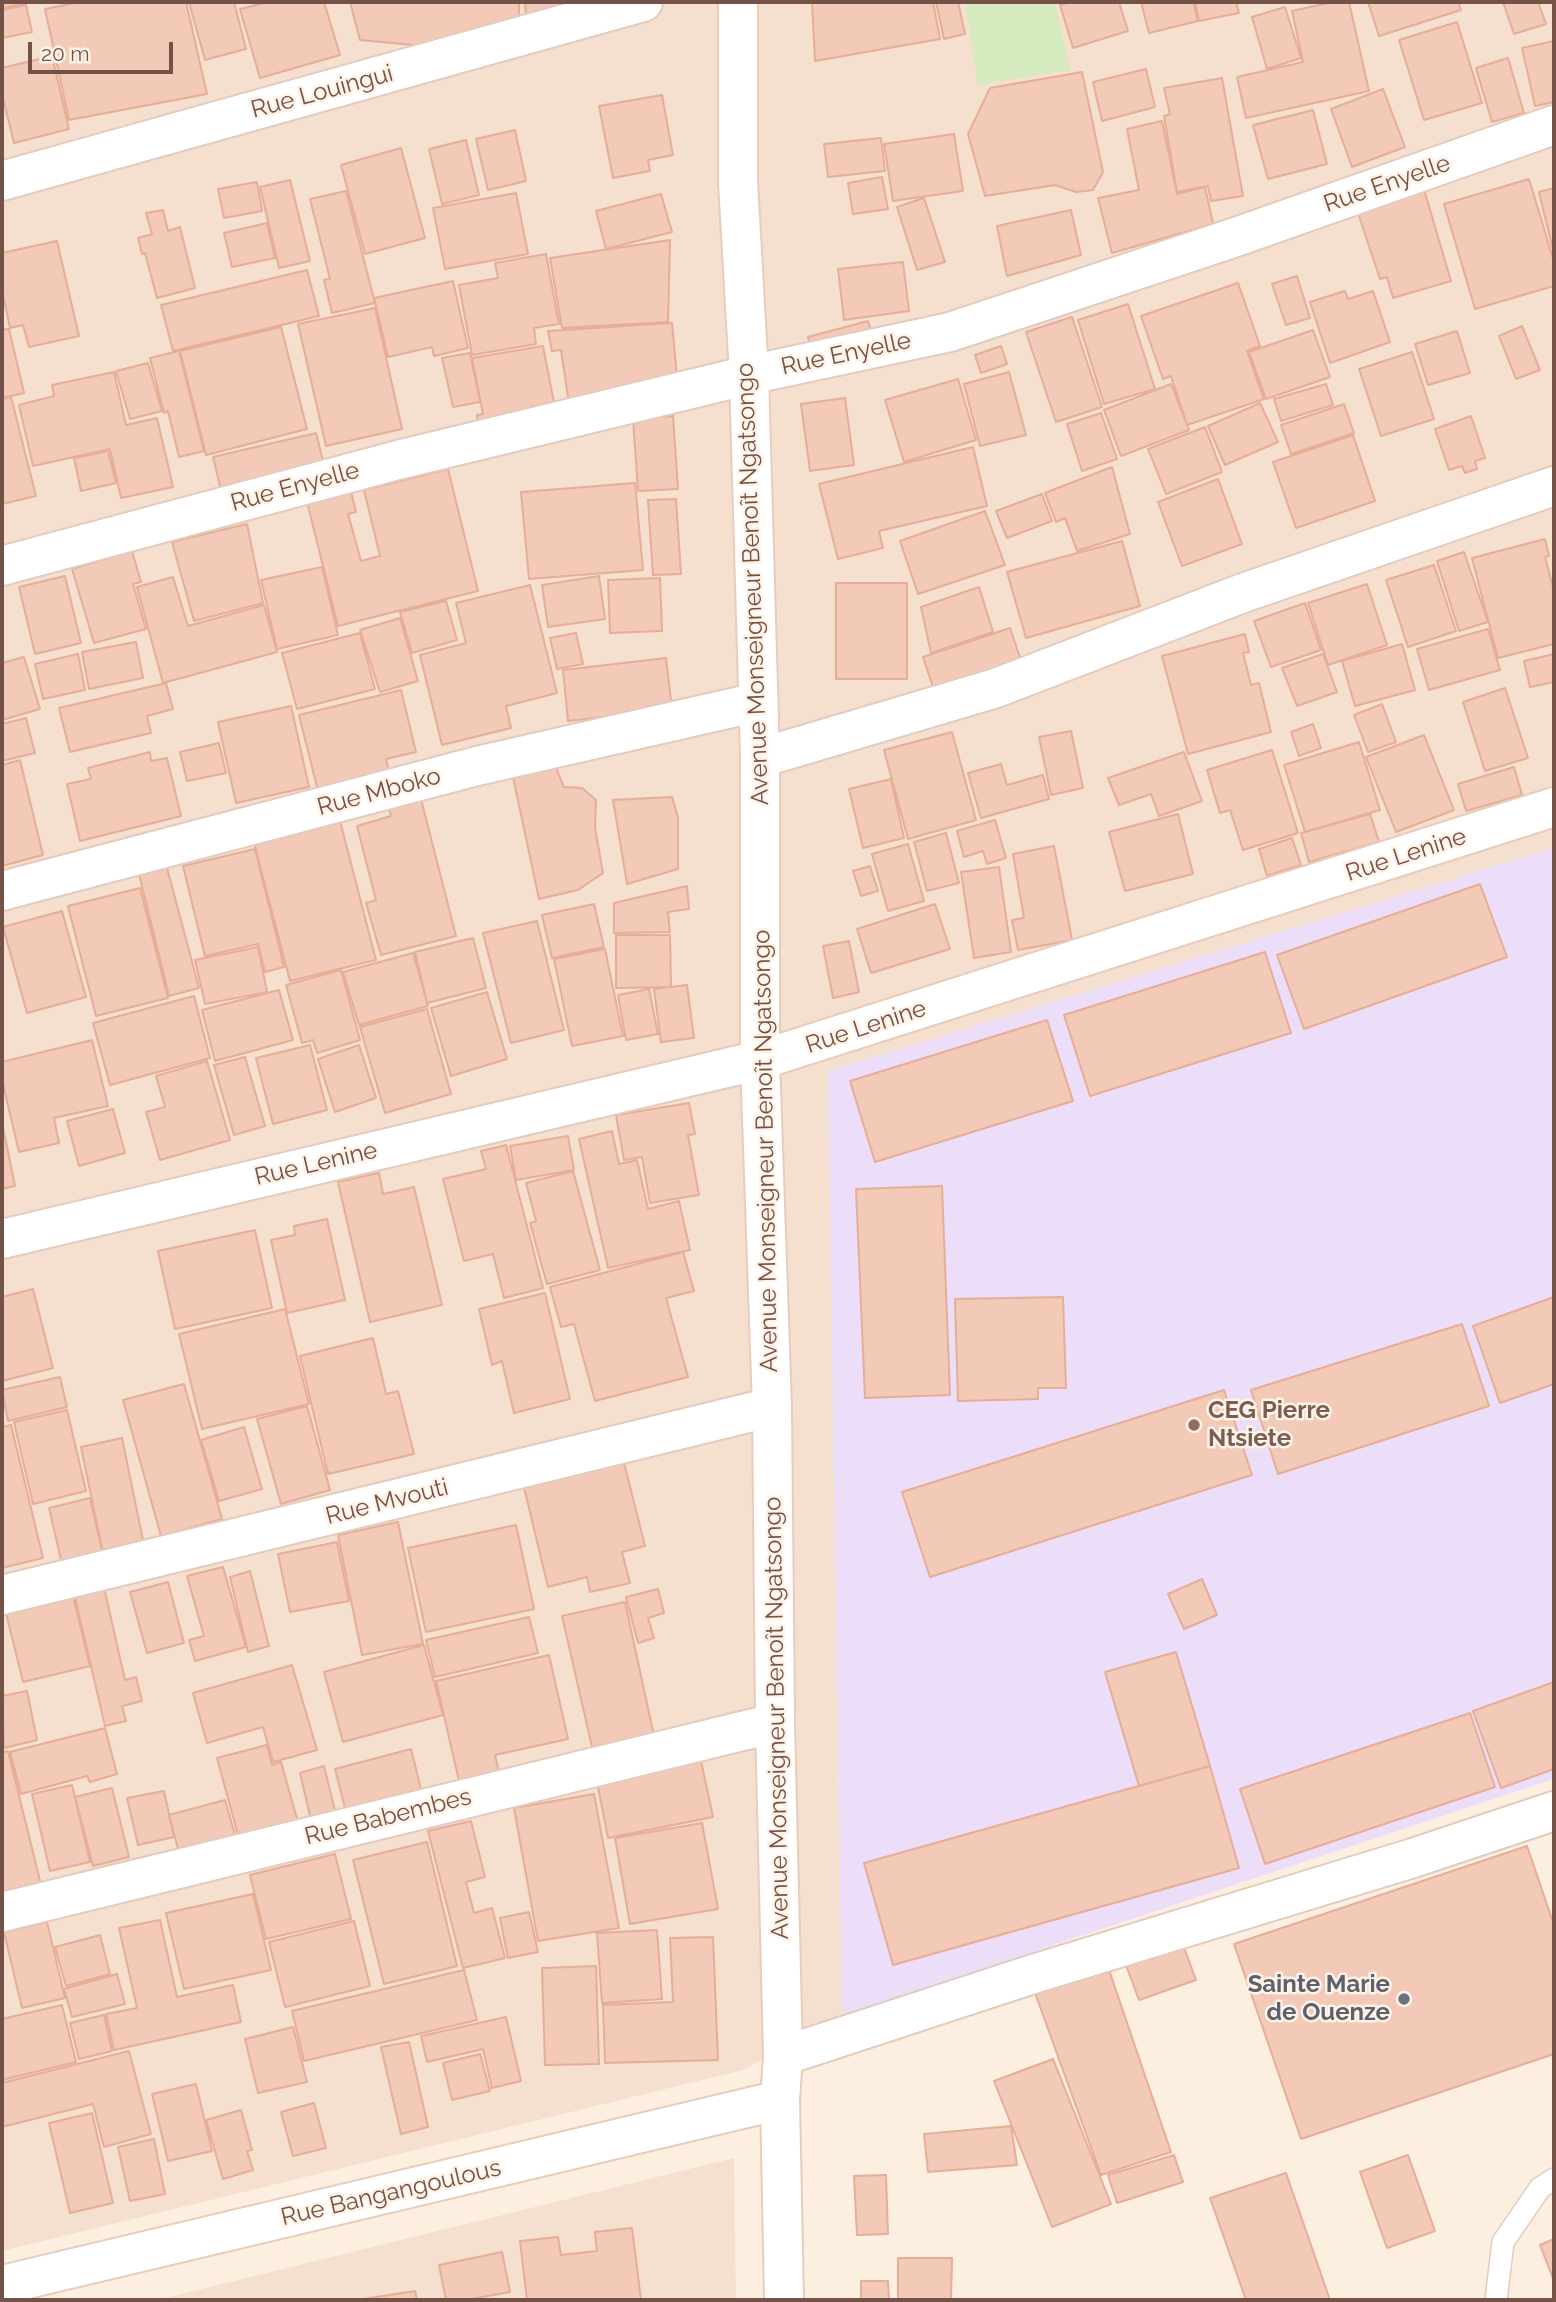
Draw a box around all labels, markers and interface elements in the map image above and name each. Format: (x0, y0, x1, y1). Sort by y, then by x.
scale bar (32, 28, 177, 72)
text: 20 m (41, 41, 89, 66)
street label: Rue Louingui (248, 59, 396, 125)
street label: Rue Enyelle (1320, 149, 1454, 219)
street label: Rue Enyelle (778, 326, 914, 382)
street label: Avenue Monseigneur Benoît Ngatsongo (731, 362, 775, 806)
street label: Rue Enyelle (228, 456, 362, 518)
street label: Rue Mboko (314, 762, 444, 822)
street label: Rue Lenine (1342, 822, 1470, 888)
street label: Avenue Monseigneur Benoît Ngatsongo (748, 929, 784, 1373)
street label: Rue Lenine (802, 994, 930, 1060)
street label: Rue Lenine (252, 1136, 380, 1192)
place label: CEG Pierre Ntsiete (1208, 1397, 1330, 1453)
marker: CEG Pierre Ntsiete (1186, 1417, 1202, 1433)
street label: Rue Mvouti (323, 1473, 451, 1531)
street label: Avenue Monseigneur Benoît Ngatsongo (759, 1496, 795, 1940)
street label: Rue Babembes (302, 1782, 474, 1852)
place label: Sainte Marie de Ouenze (1248, 1971, 1390, 2027)
marker: Sainte Marie de Ouenze (1396, 1991, 1412, 2007)
street label: Rue Bangangoulous (278, 2154, 504, 2232)

